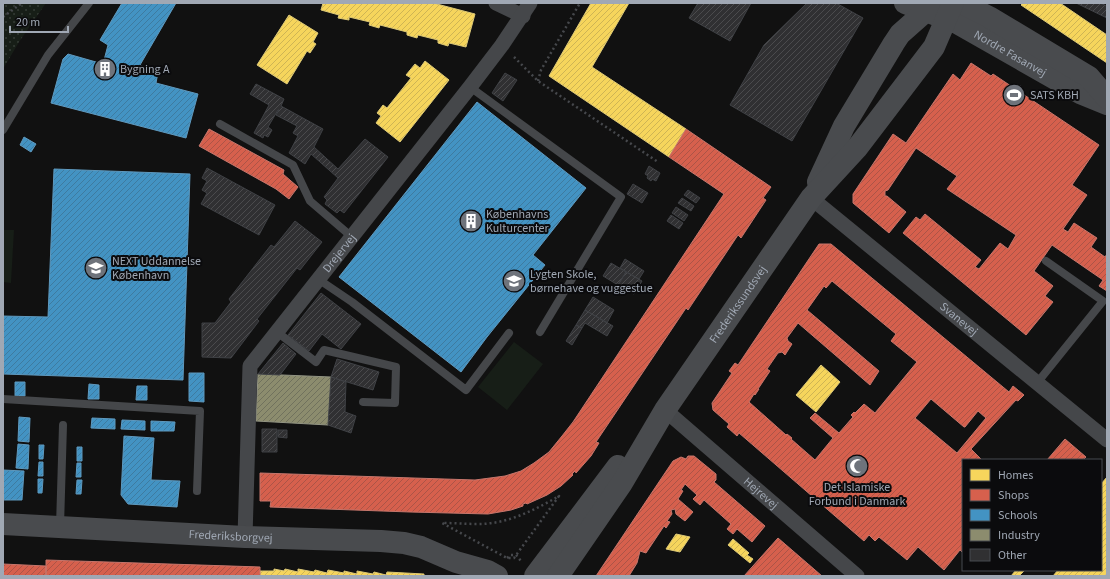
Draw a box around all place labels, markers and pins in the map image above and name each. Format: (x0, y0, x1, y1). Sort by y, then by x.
building icon: Bygning A (92, 56, 118, 82)
place label: Bygning A (120, 61, 170, 78)
sports icon: SATS KBH (1001, 82, 1027, 108)
place label: SATS KBH (1030, 87, 1079, 104)
place label: Københavns Kulturcenter (486, 206, 550, 237)
building icon: Københavns Kulturcenter (458, 208, 484, 234)
place label: NEXT Uddannelse København (112, 253, 201, 284)
school or university icon: NEXT Uddannelse København (83, 255, 109, 281)
place label: Lygten Skole, børnehave og vuggestue (530, 266, 653, 297)
school or university icon: Lygten Skole, børnehave og vuggestue (501, 268, 527, 294)
mosque icon: Det Islamiske Forbund i Danmark (844, 453, 870, 479)
place label: Det Islamiske Forbund i Danmark (809, 479, 905, 510)

